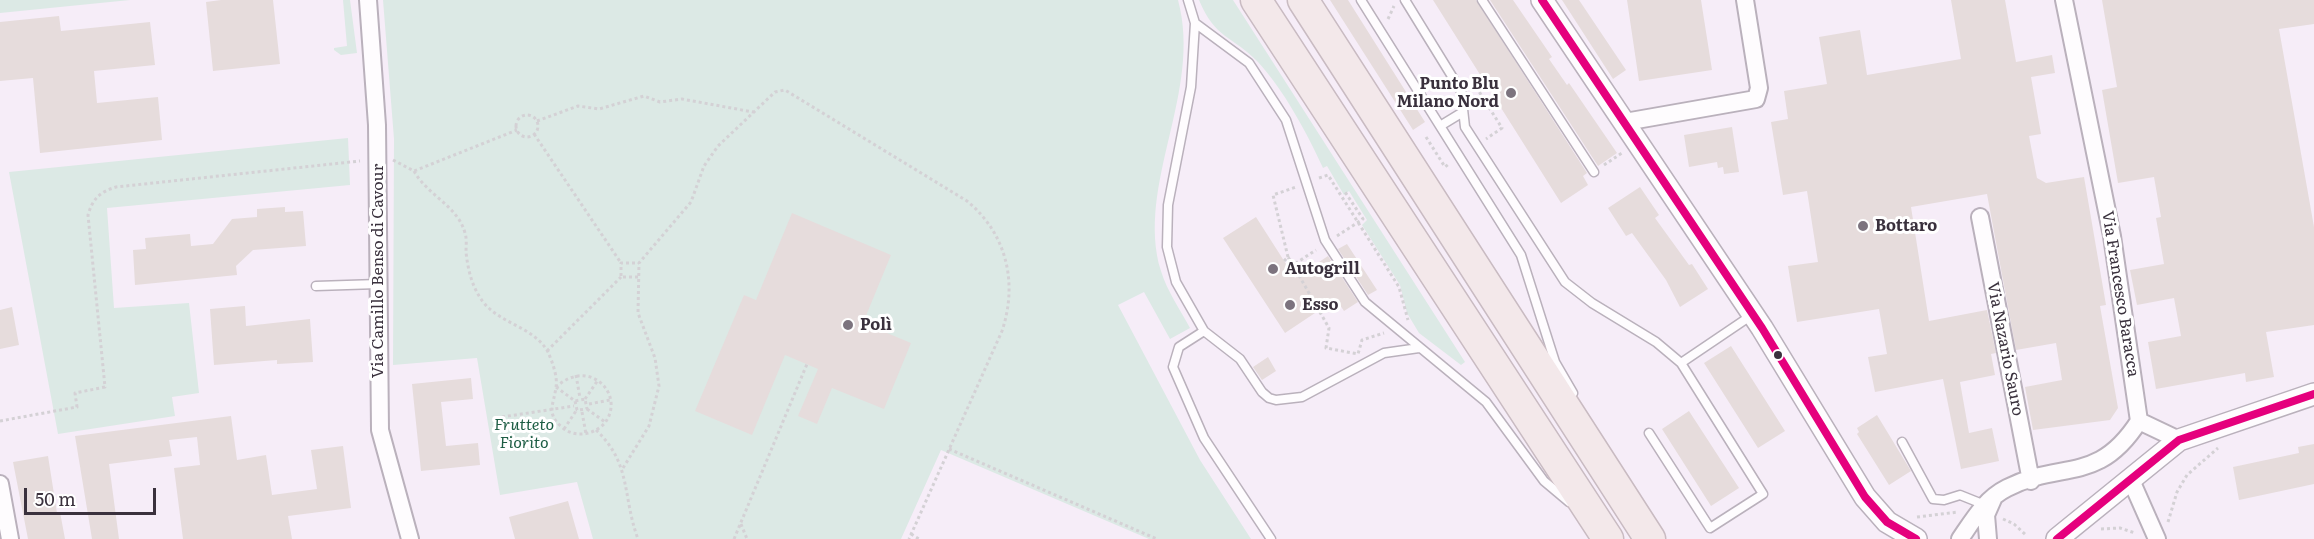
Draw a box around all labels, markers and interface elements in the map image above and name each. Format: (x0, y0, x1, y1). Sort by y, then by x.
place label: Punto Blu Milano Nord (1397, 74, 1499, 112)
marker: Punto Blu Milano Nord (1504, 86, 1518, 100)
street label: Via Camillo Benso di Cavour (368, 164, 388, 378)
street label: Via Francesco Baracca (2097, 209, 2143, 379)
place label: Bottaro (1875, 216, 1937, 236)
marker: Bottaro (1856, 219, 1870, 233)
place label: Autogrill (1285, 259, 1360, 279)
marker: Autogrill (1266, 262, 1280, 276)
street label: Via Nazario Sauro (1983, 280, 2027, 418)
place label: Esso (1302, 295, 1339, 315)
marker: Esso (1283, 298, 1297, 312)
place label: Polì (860, 315, 892, 335)
marker: Polì (841, 318, 855, 332)
unlabelled marker (1772, 349, 1784, 361)
park label: Frutteto Fiorito (494, 415, 554, 453)
scale bar (27, 476, 159, 514)
text: 50 m (35, 485, 76, 512)

